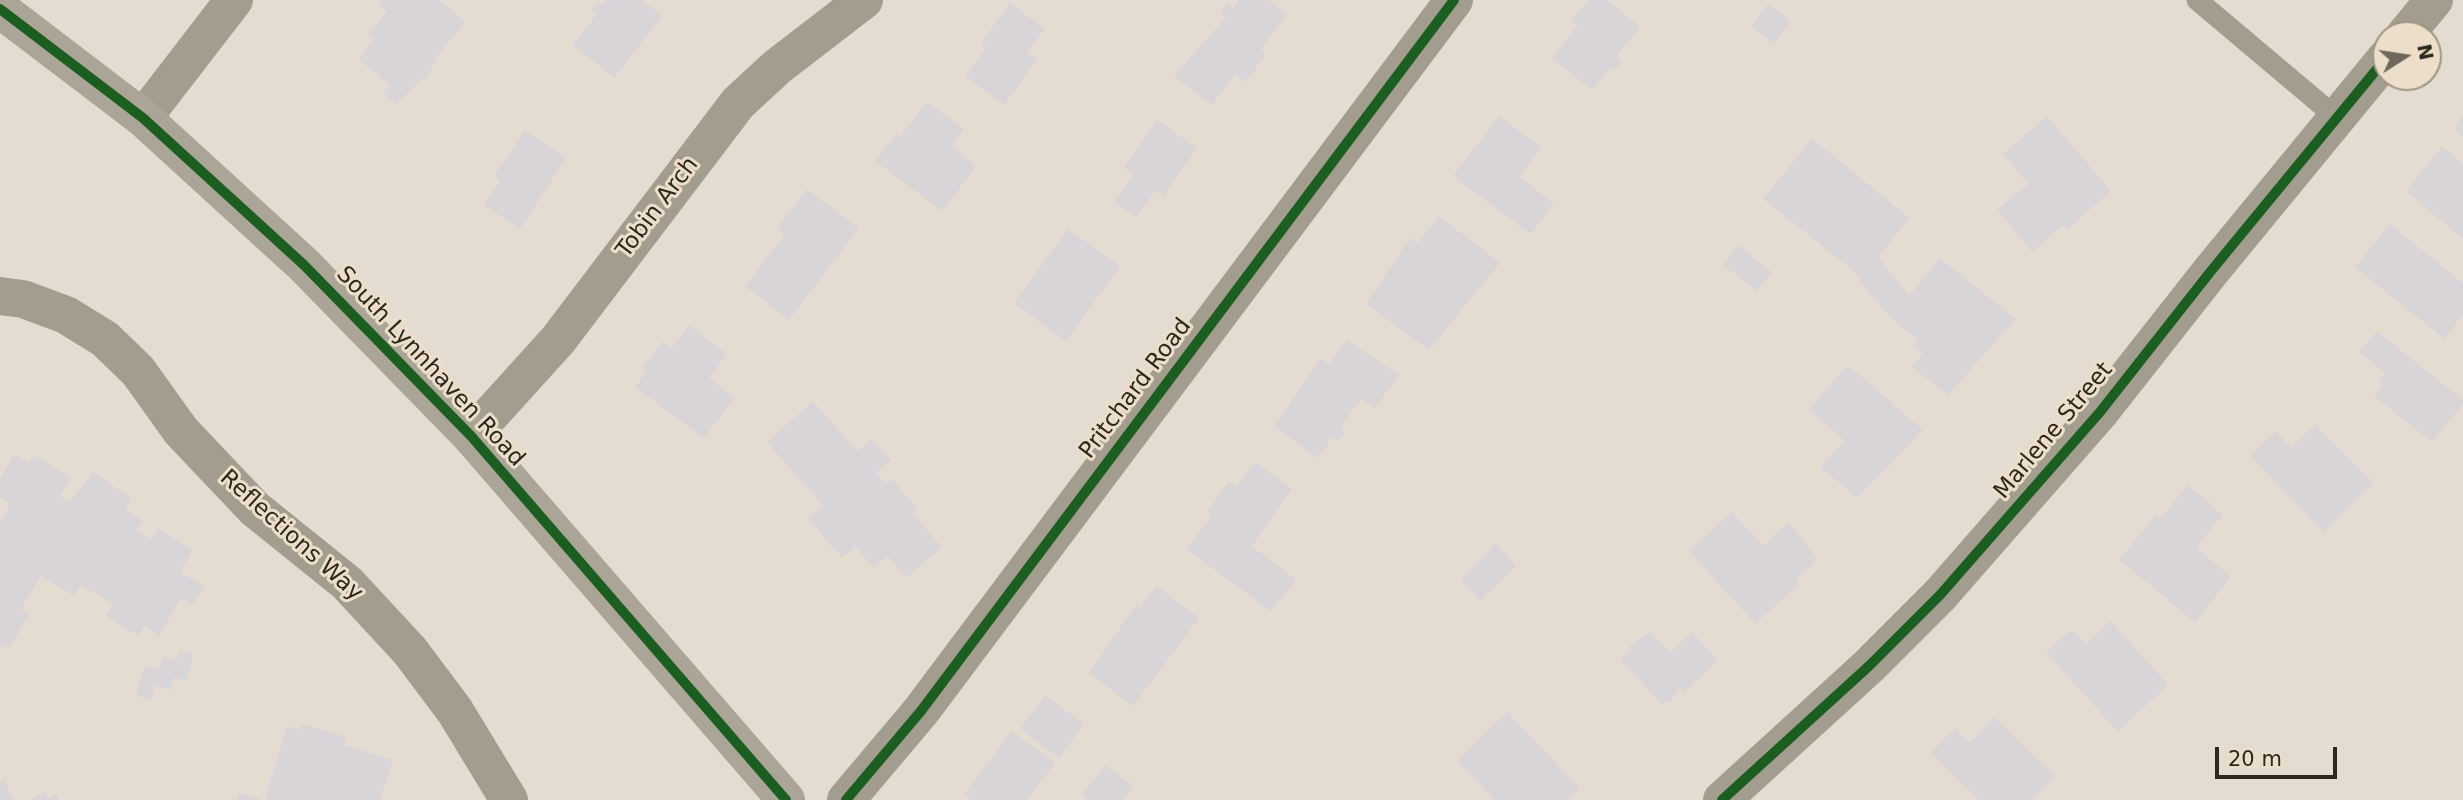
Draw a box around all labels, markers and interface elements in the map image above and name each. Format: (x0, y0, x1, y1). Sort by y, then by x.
north arrow (2372, 21, 2442, 91)
text: N (2413, 42, 2438, 62)
street label: Tobin Arch (611, 152, 705, 264)
street label: South Lynnhaven Road (330, 261, 530, 473)
street label: Pritchard Road (1074, 313, 1198, 465)
street label: Marlene Street (1989, 357, 2119, 505)
street label: Reflections Way (214, 465, 368, 607)
scale bar (2218, 734, 2340, 778)
text: 20 m (2228, 747, 2282, 771)

